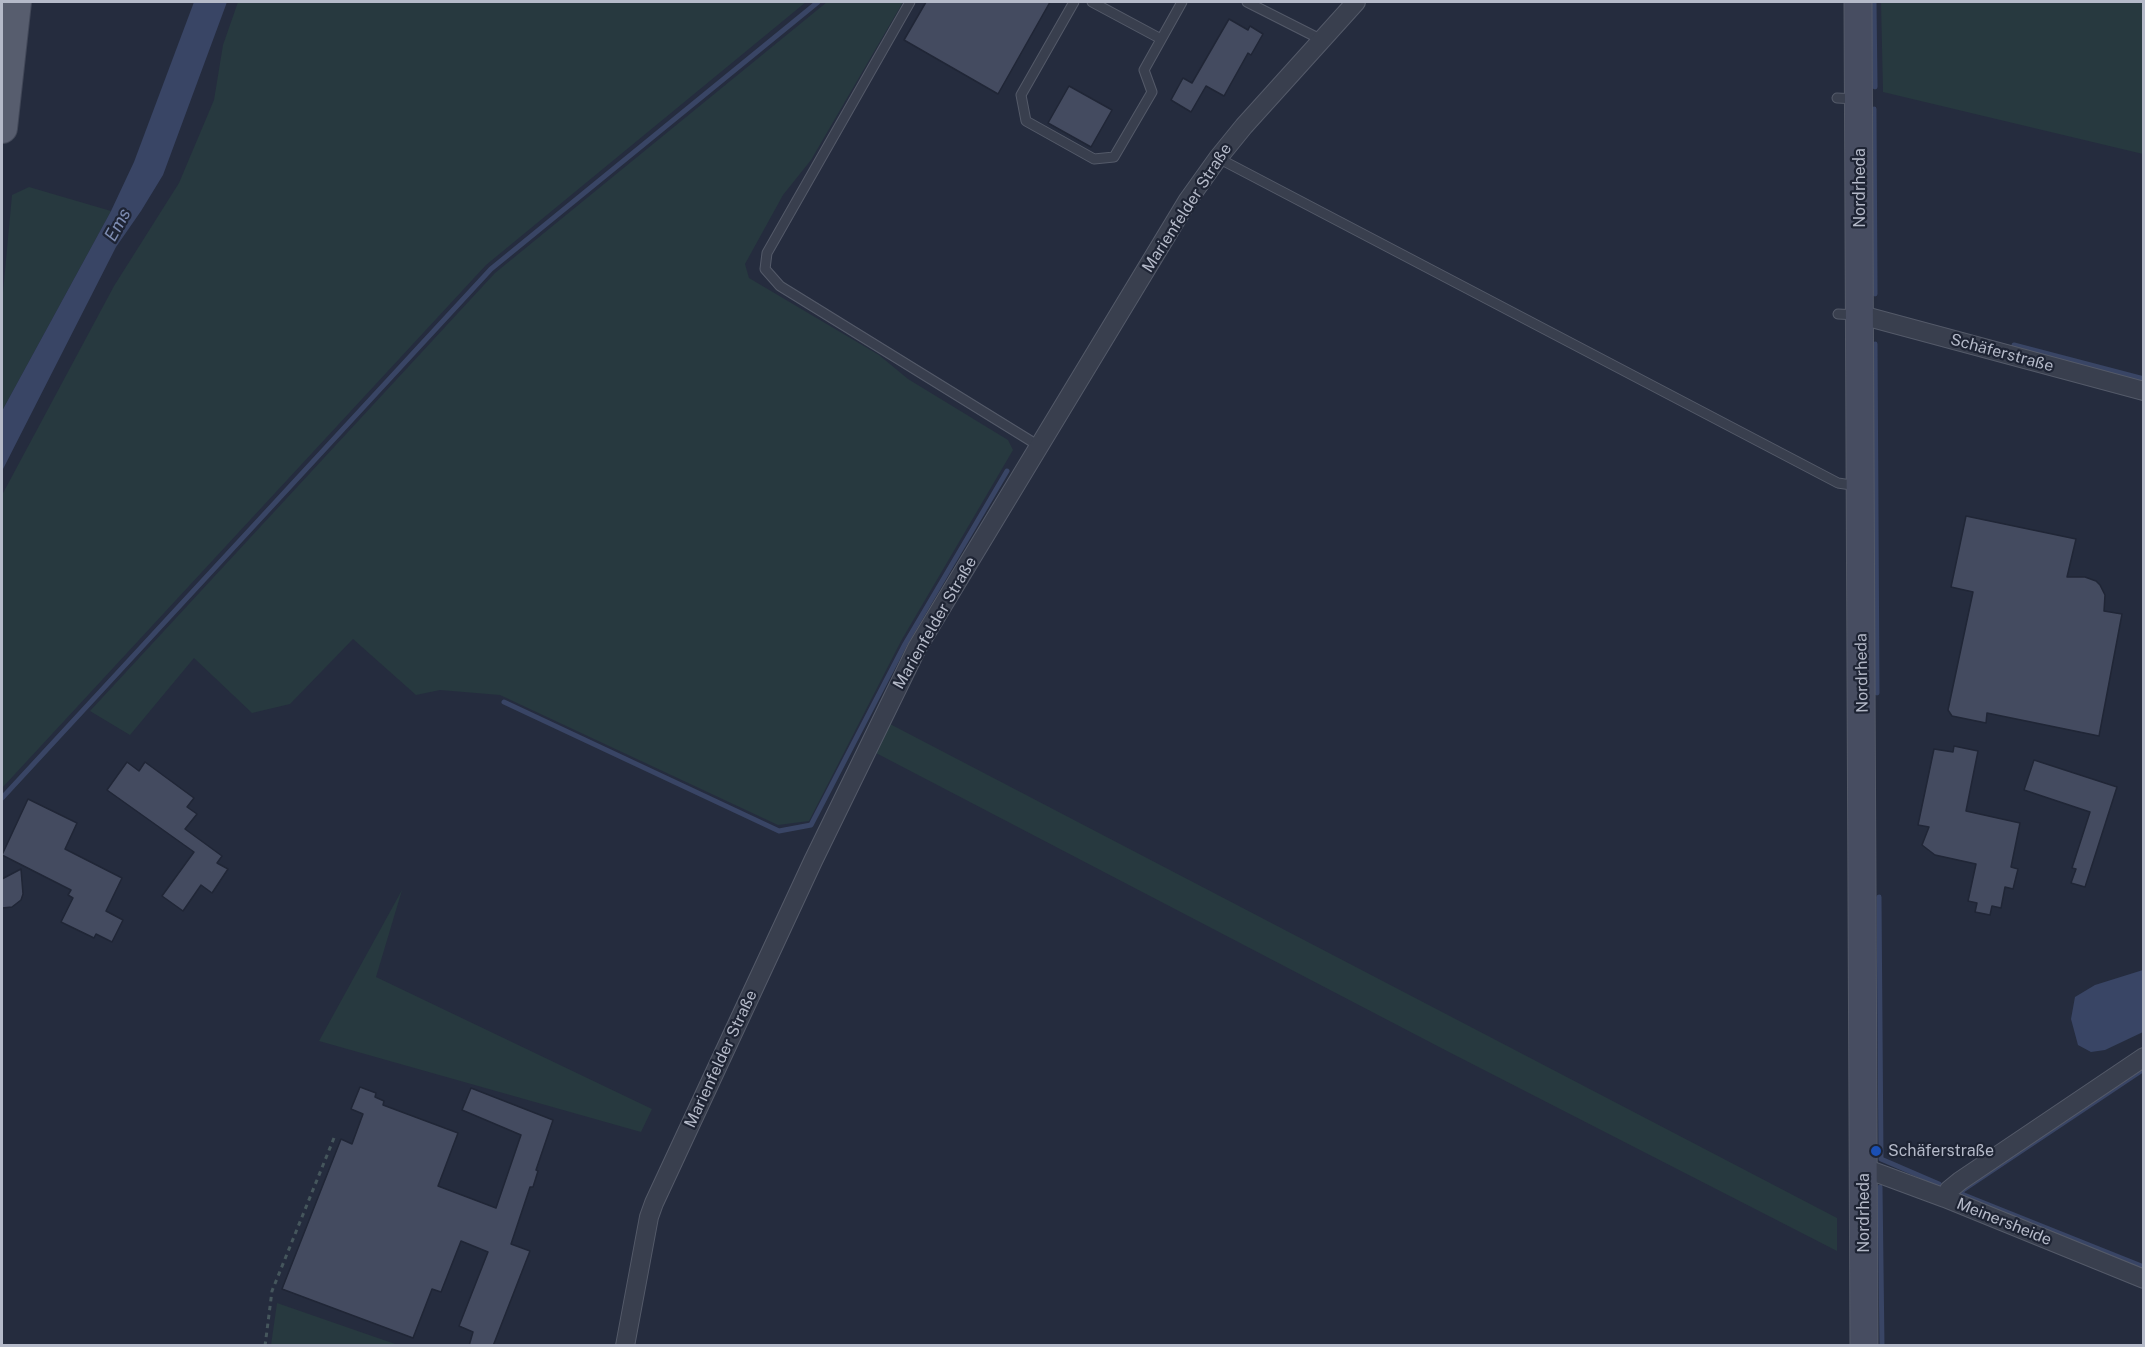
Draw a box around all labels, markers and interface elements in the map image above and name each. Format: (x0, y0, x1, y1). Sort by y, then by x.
street label: Marienfelder Straße (1138, 140, 1236, 276)
street label: Nordrheda (1850, 148, 1870, 228)
water label: Ems (100, 205, 136, 245)
street label: Schäferstraße (1948, 330, 2056, 376)
street label: Marienfelder Straße (889, 553, 981, 693)
street label: Nordrheda (1852, 633, 1872, 713)
street label: Marienfelder Straße (681, 987, 761, 1131)
place label: Schäferstraße (1888, 1141, 1994, 1161)
marker: Schäferstraße (1869, 1144, 1883, 1158)
street label: Nordrheda (1854, 1173, 1874, 1253)
street label: Meinersheide (1954, 1194, 2054, 1250)

